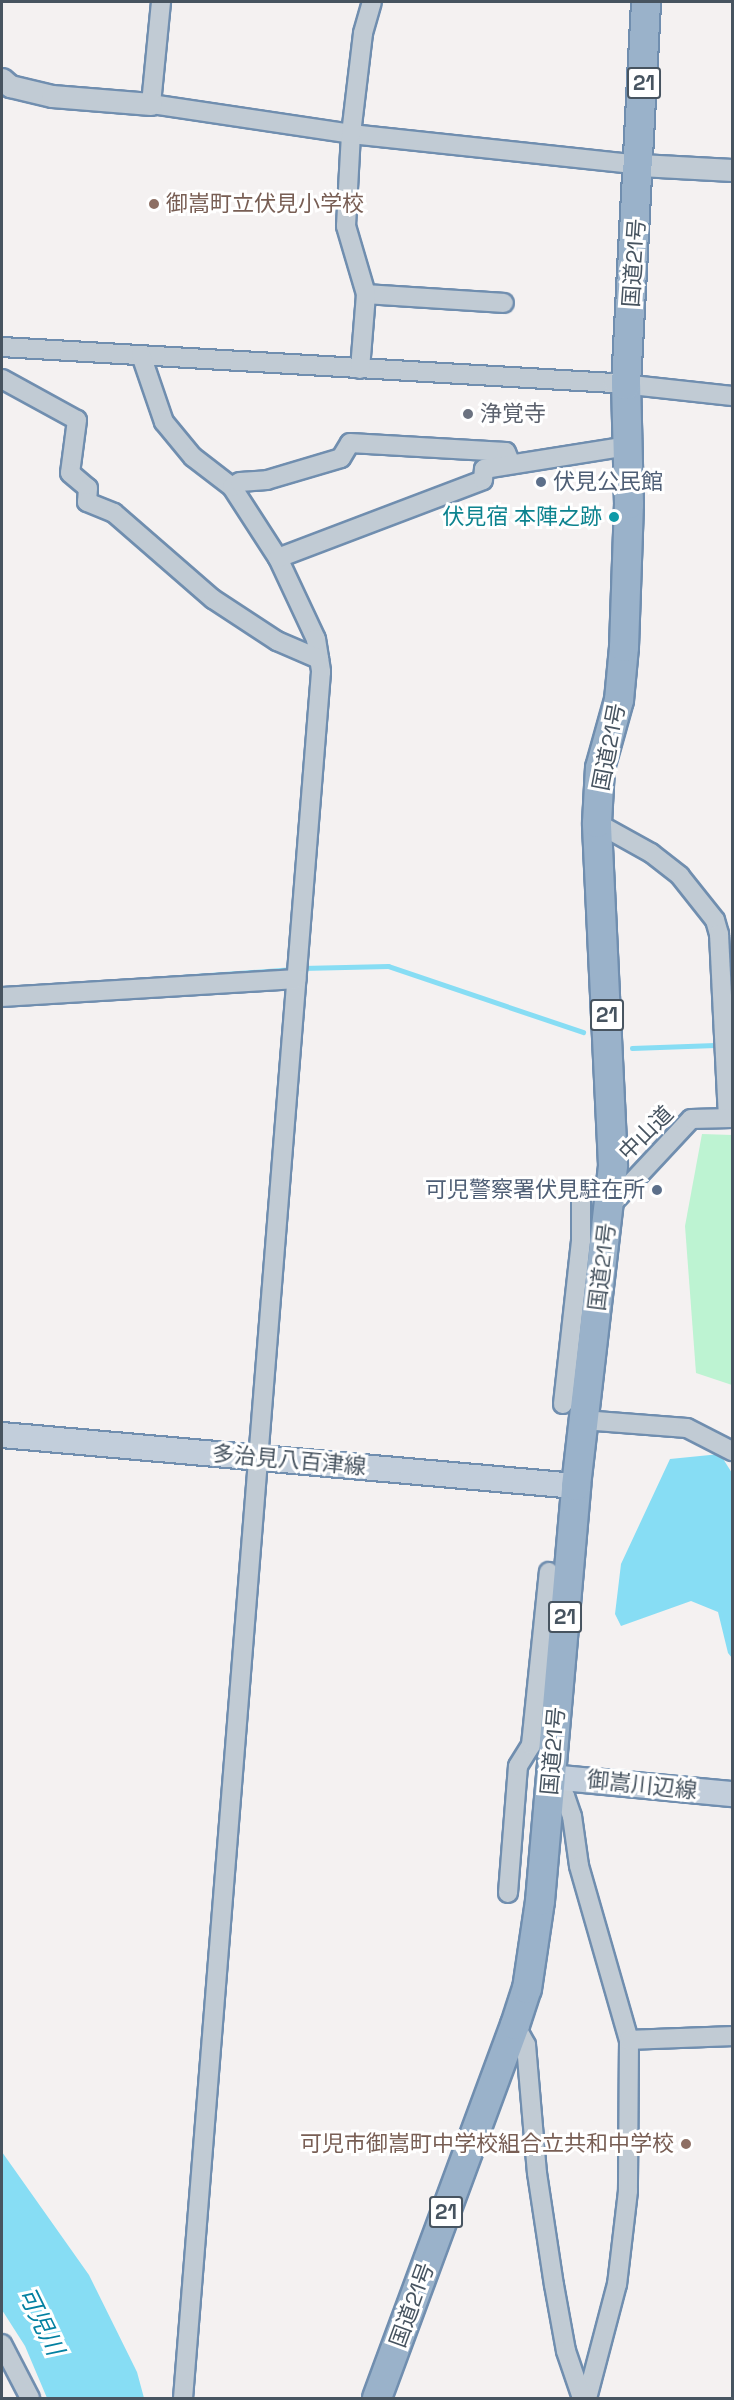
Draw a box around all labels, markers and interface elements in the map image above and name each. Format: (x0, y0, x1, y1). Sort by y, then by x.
road number: 21 (626, 65, 662, 101)
place label: 御嵩町立伏見小学校 (166, 191, 364, 217)
marker: 御嵩町立伏見小学校 (147, 197, 161, 211)
street label: 国道21号 (618, 218, 650, 308)
place label: 浄覚寺 (480, 401, 546, 427)
marker: 浄覚寺 (461, 407, 475, 421)
place label: 伏見公民館 (553, 469, 663, 495)
marker: 伏見公民館 (534, 475, 548, 489)
place label: 伏見宿 本陣之跡 (442, 504, 602, 530)
marker: 伏見宿 本陣之跡 (607, 510, 621, 524)
street label: 国道21号 (588, 701, 630, 793)
road number: 21 (589, 997, 625, 1033)
street label: 中山道 (613, 1100, 679, 1166)
place label: 可児警察署伏見駐在所 (425, 1177, 645, 1203)
marker: 可児警察署伏見駐在所 (650, 1183, 664, 1197)
street label: 国道21号 (584, 1221, 620, 1313)
street label: 多治見八百津線 (211, 1440, 367, 1480)
road number: 21 (547, 1599, 583, 1635)
street label: 国道21号 (536, 1706, 570, 1796)
street label: 御嵩川辺線 (586, 1766, 698, 1804)
place label: 可児市御嵩町中学校組合立共和中学校 (300, 2131, 674, 2157)
marker: 可児市御嵩町中学校組合立共和中学校 (679, 2137, 693, 2151)
road number: 21 (428, 2194, 464, 2230)
street label: 国道21号 (384, 2259, 440, 2351)
water label: 可児川 (12, 2282, 70, 2360)

